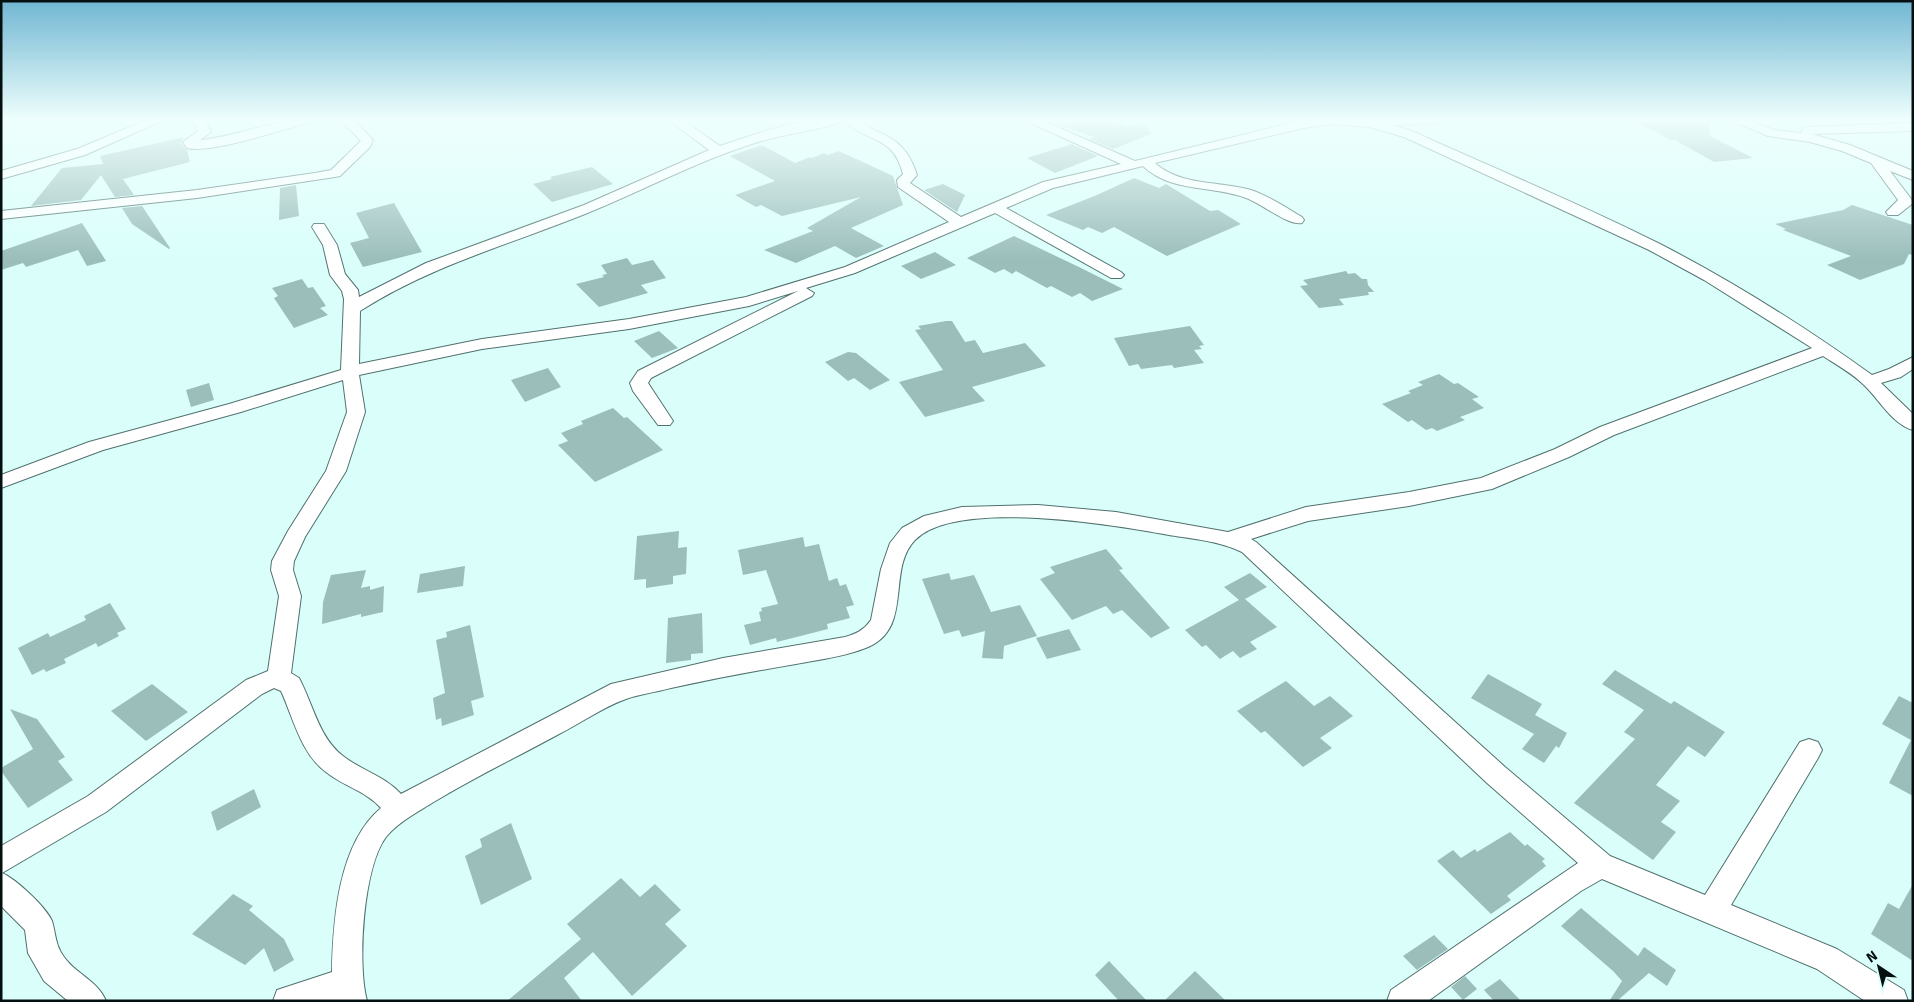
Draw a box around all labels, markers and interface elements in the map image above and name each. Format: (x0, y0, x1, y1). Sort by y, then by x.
north arrow (1854, 942, 1904, 992)
text: N (1863, 947, 1881, 967)

